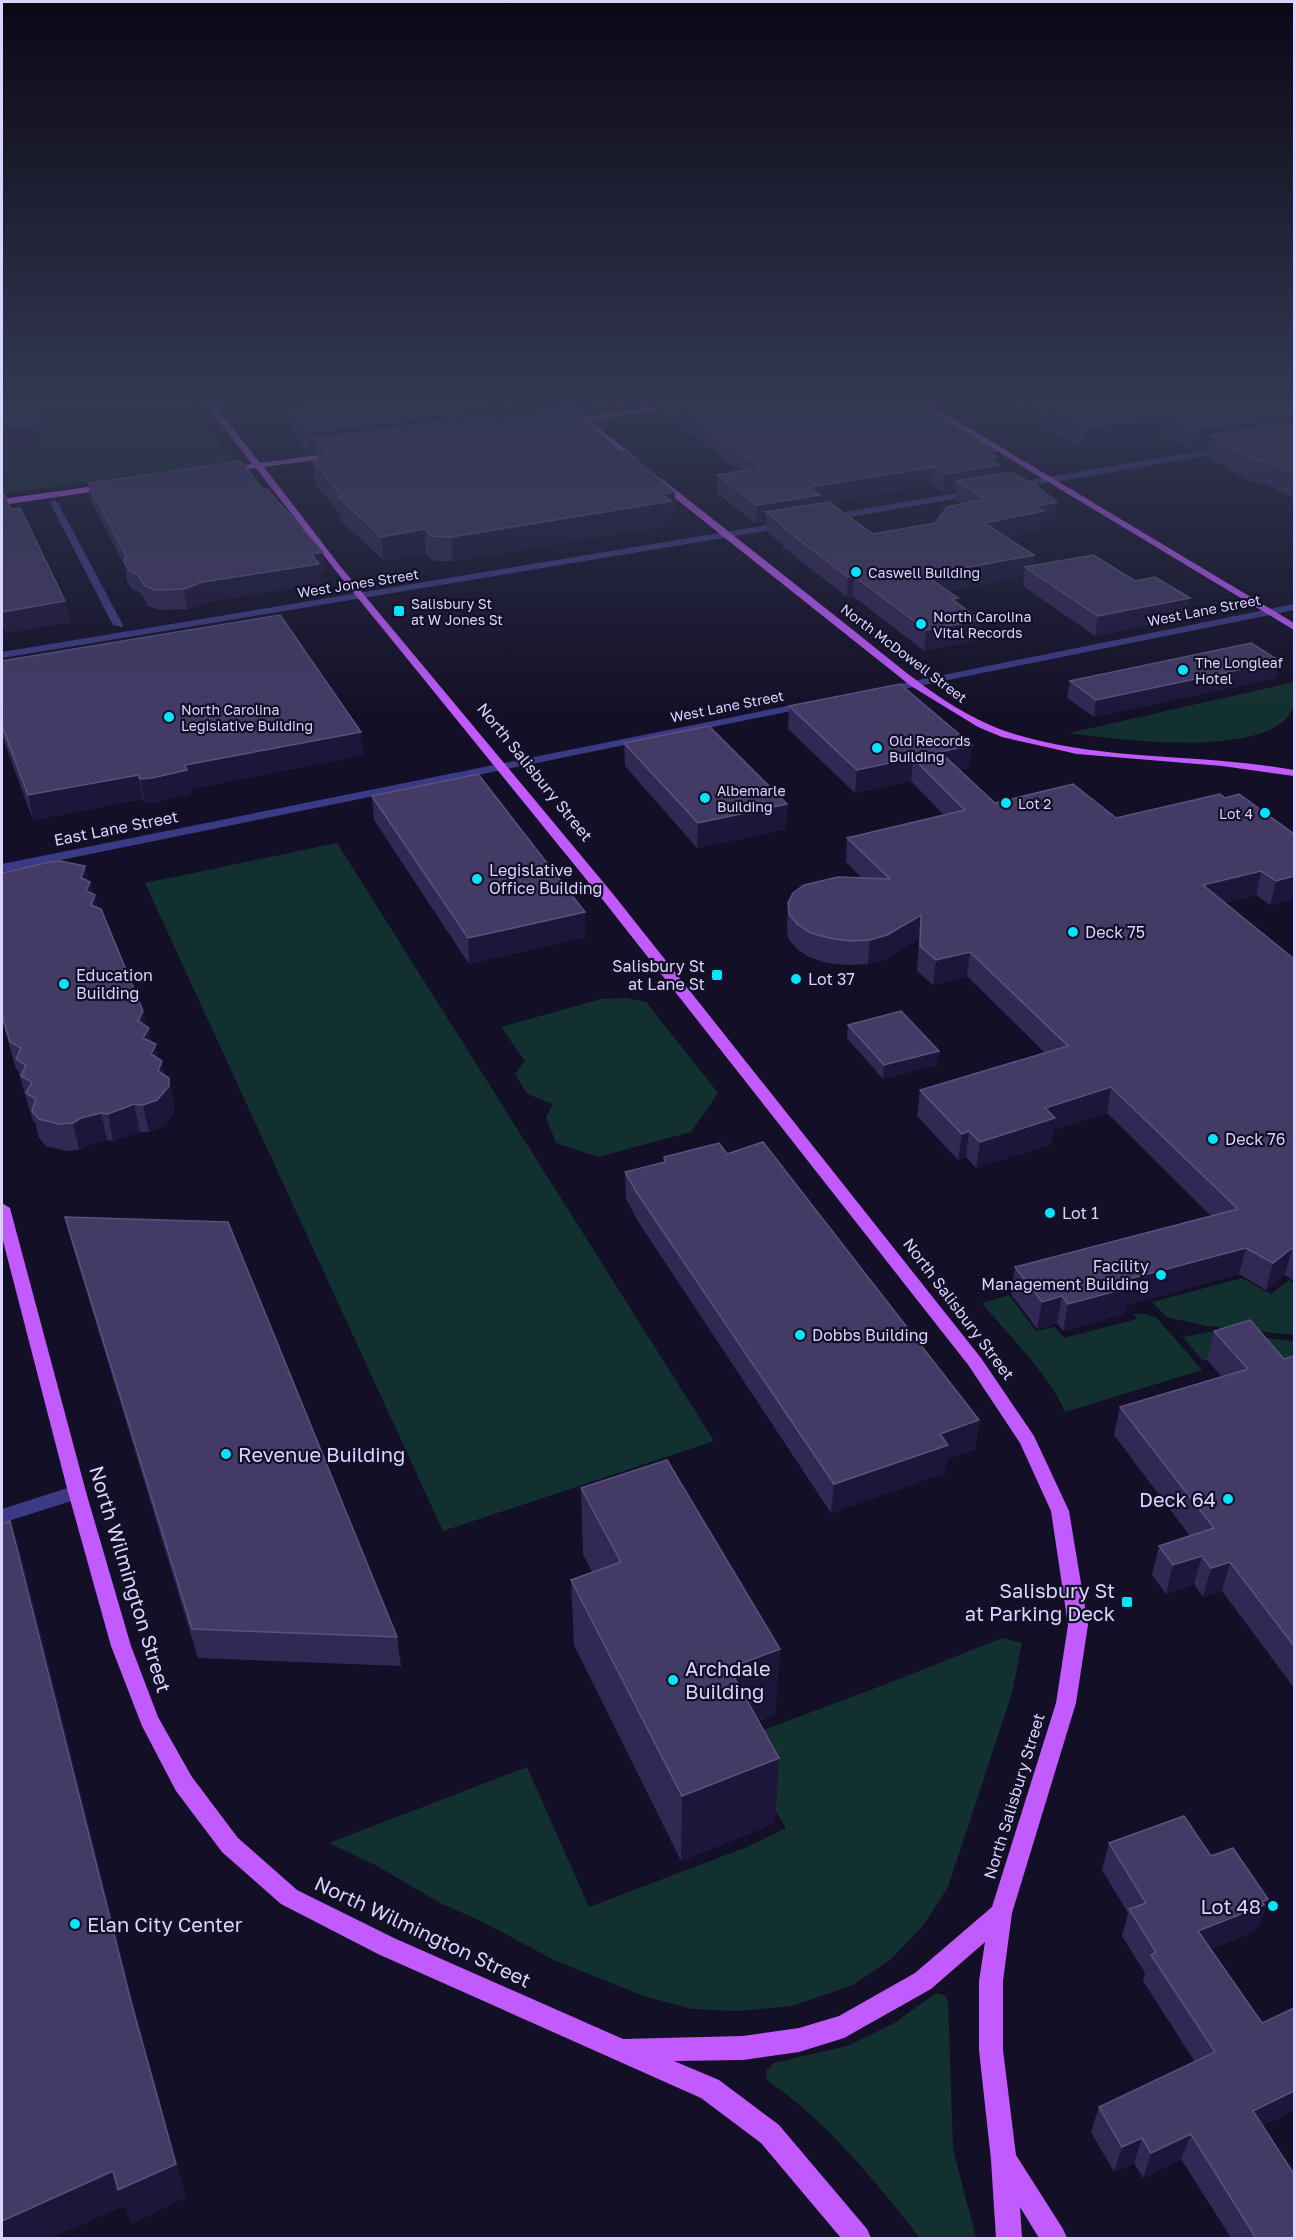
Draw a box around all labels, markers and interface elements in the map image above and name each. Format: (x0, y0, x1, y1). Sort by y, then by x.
place label: Caswell Building (868, 564, 980, 581)
street label: West Jones Street (296, 565, 420, 601)
marker: Caswell Building (849, 565, 863, 579)
street label: West Lane Street (1146, 591, 1262, 629)
place label: Salisbury St at W Jones St (411, 595, 503, 628)
street label: North McDowell Street (838, 600, 970, 706)
marker: Salisbury St at W Jones St (392, 604, 406, 618)
place label: North Carolina Vital Records (933, 608, 1031, 641)
marker: North Carolina Vital Records (914, 617, 928, 631)
place label: The Longleaf Hotel (1195, 654, 1283, 687)
marker: The Longleaf Hotel (1176, 663, 1190, 677)
street label: West Lane Street (669, 687, 785, 725)
street label: North Salisbury Street (473, 699, 597, 845)
place label: North Carolina Legislative Building (181, 701, 313, 734)
marker: North Carolina Legislative Building (162, 710, 176, 724)
place label: Old Records Building (889, 732, 971, 765)
marker: Old Records Building (870, 741, 884, 755)
place label: Albemarle Building (717, 782, 786, 815)
marker: Albemarle Building (698, 791, 712, 805)
place label: Lot 2 (1018, 795, 1051, 812)
marker: Lot 2 (999, 796, 1013, 810)
place label: Lot 4 (1219, 805, 1253, 822)
street label: East Lane Street (52, 806, 180, 850)
marker: Lot 4 (1258, 806, 1272, 820)
place label: Legislative Office Building (489, 860, 602, 898)
marker: Legislative Office Building (470, 872, 484, 886)
place label: Deck 75 (1085, 922, 1145, 942)
marker: Deck 75 (1066, 925, 1080, 939)
place label: Salisbury St at Lane St (612, 956, 705, 994)
place label: Education Building (76, 965, 153, 1003)
marker: Salisbury St at Lane St (710, 968, 724, 982)
place label: Lot 37 (808, 969, 855, 989)
marker: Lot 37 (789, 972, 803, 986)
marker: Education Building (57, 977, 71, 991)
place label: Deck 76 (1225, 1129, 1285, 1149)
marker: Deck 76 (1206, 1132, 1220, 1146)
place label: Lot 1 (1062, 1203, 1099, 1223)
marker: Lot 1 (1043, 1206, 1057, 1220)
street label: North Salisbury Street (899, 1234, 1019, 1384)
place label: Facility Management Building (981, 1256, 1149, 1294)
marker: Facility Management Building (1154, 1268, 1168, 1282)
place label: Dobbs Building (812, 1325, 928, 1345)
marker: Dobbs Building (793, 1328, 807, 1342)
place label: Revenue Building (238, 1442, 405, 1466)
marker: Revenue Building (219, 1447, 233, 1461)
street label: North Wilmington Street (85, 1463, 177, 1695)
place label: Deck 64 (1139, 1487, 1216, 1511)
marker: Deck 64 (1221, 1492, 1235, 1506)
place label: Salisbury St at Parking Deck (965, 1578, 1115, 1625)
marker: Salisbury St at Parking Deck (1120, 1595, 1134, 1609)
place label: Archdale Building (685, 1656, 771, 1703)
marker: Archdale Building (666, 1673, 680, 1687)
street label: North Salisbury Street (979, 1711, 1049, 1881)
street label: North Wilmington Street (311, 1870, 535, 1992)
place label: Lot 48 (1200, 1894, 1261, 1918)
marker: Lot 48 (1266, 1899, 1280, 1913)
place label: Elan City Center (87, 1912, 243, 1936)
marker: Elan City Center (68, 1917, 82, 1931)

